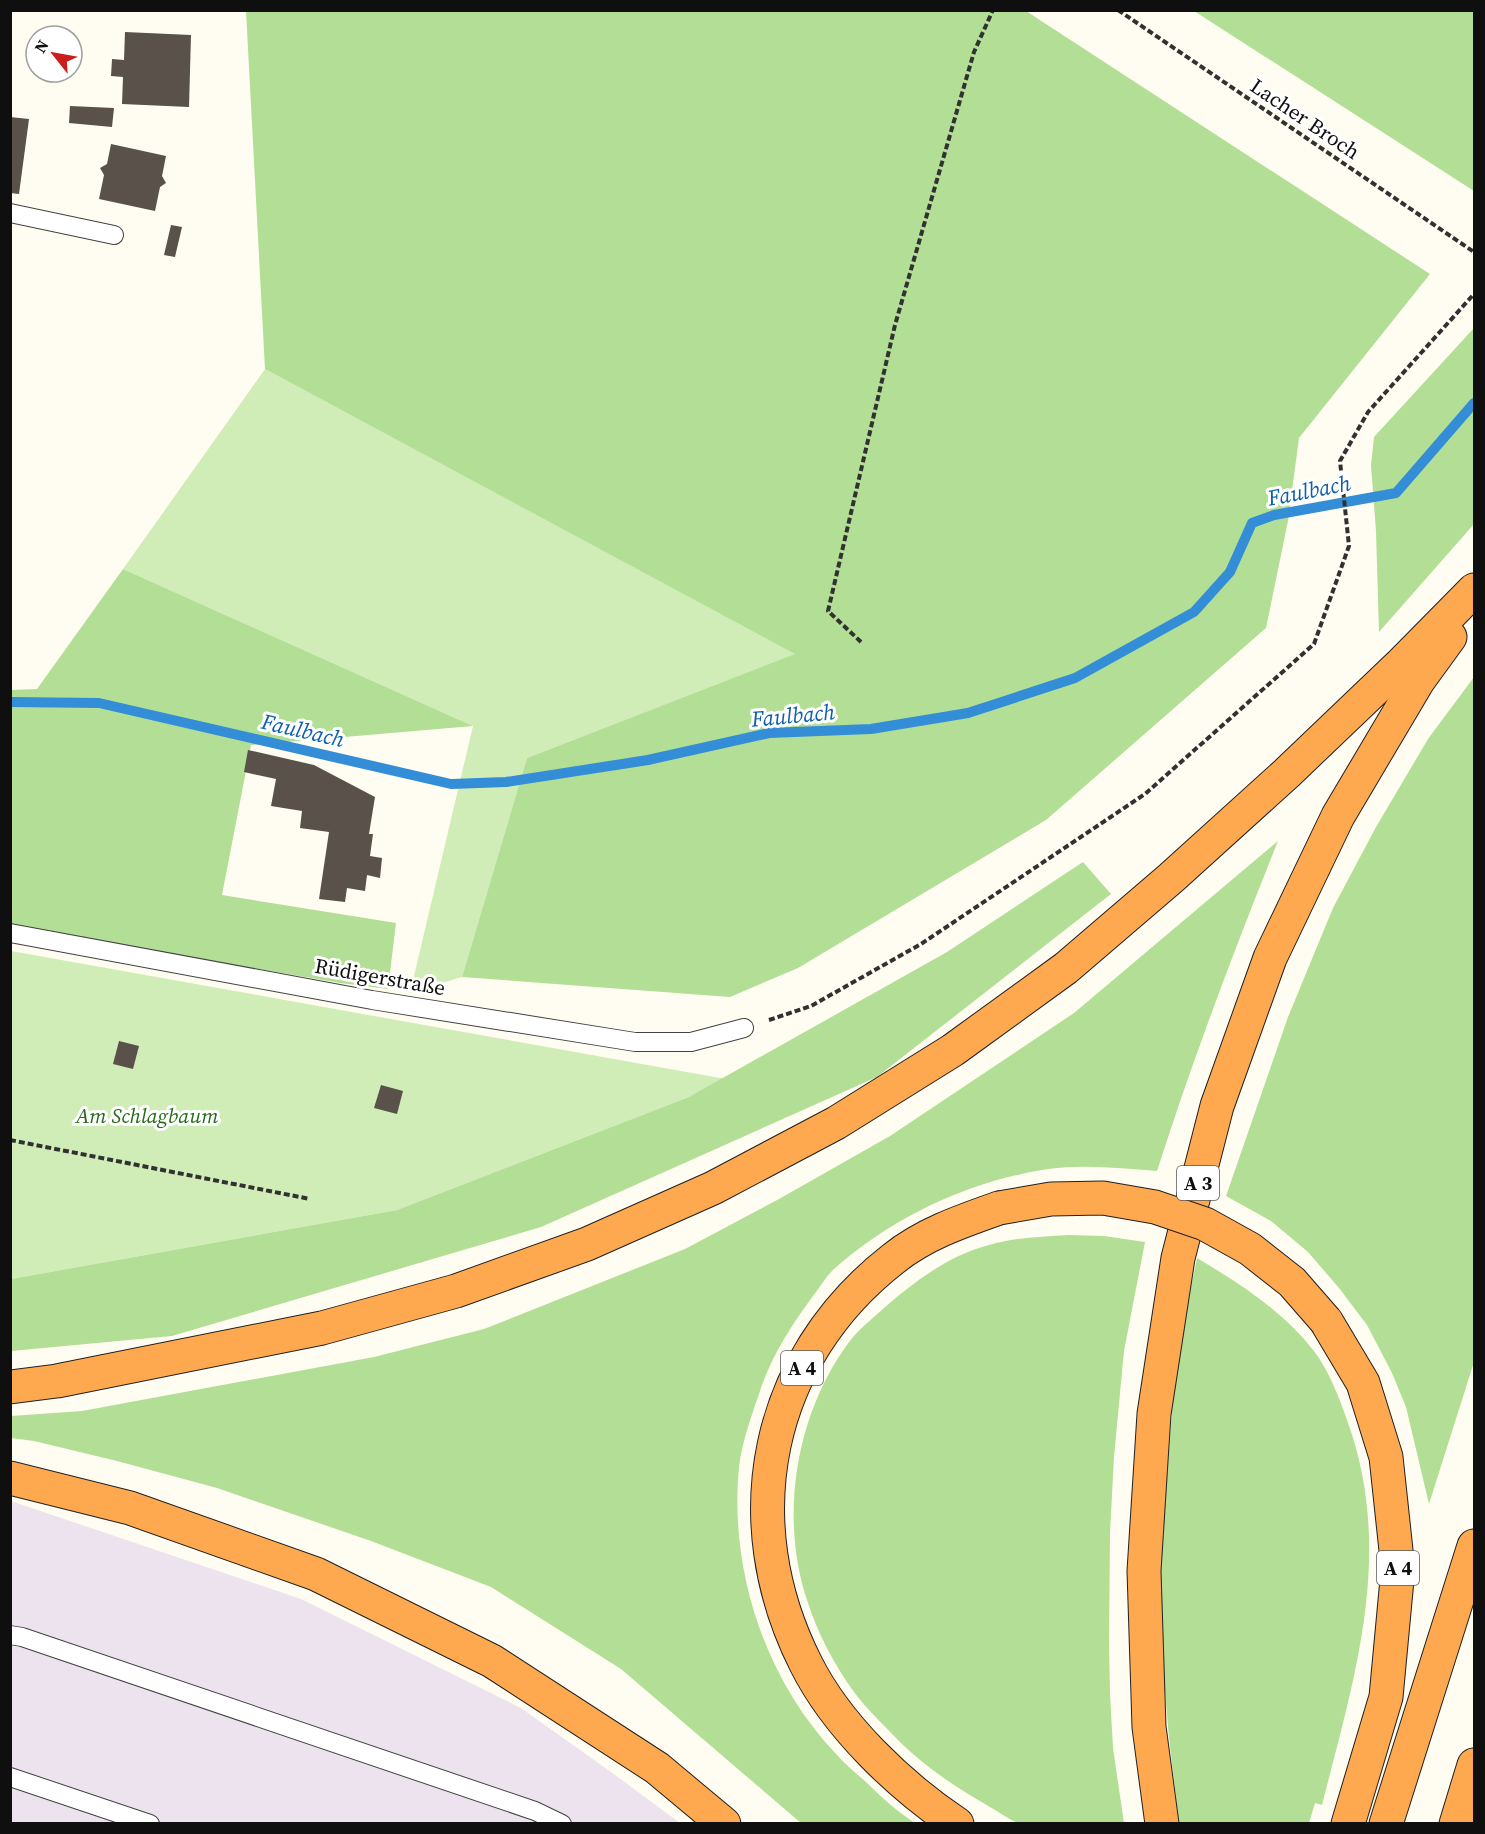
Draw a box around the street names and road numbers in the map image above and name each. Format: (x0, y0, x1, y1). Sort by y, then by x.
street label: Lacher Broch (1245, 71, 1366, 166)
street label: Rüdigerstraße (313, 951, 448, 1002)
road number: A 3 (1177, 1166, 1219, 1200)
road number: A 4 (781, 1351, 823, 1385)
road number: A 4 (1377, 1551, 1419, 1585)

